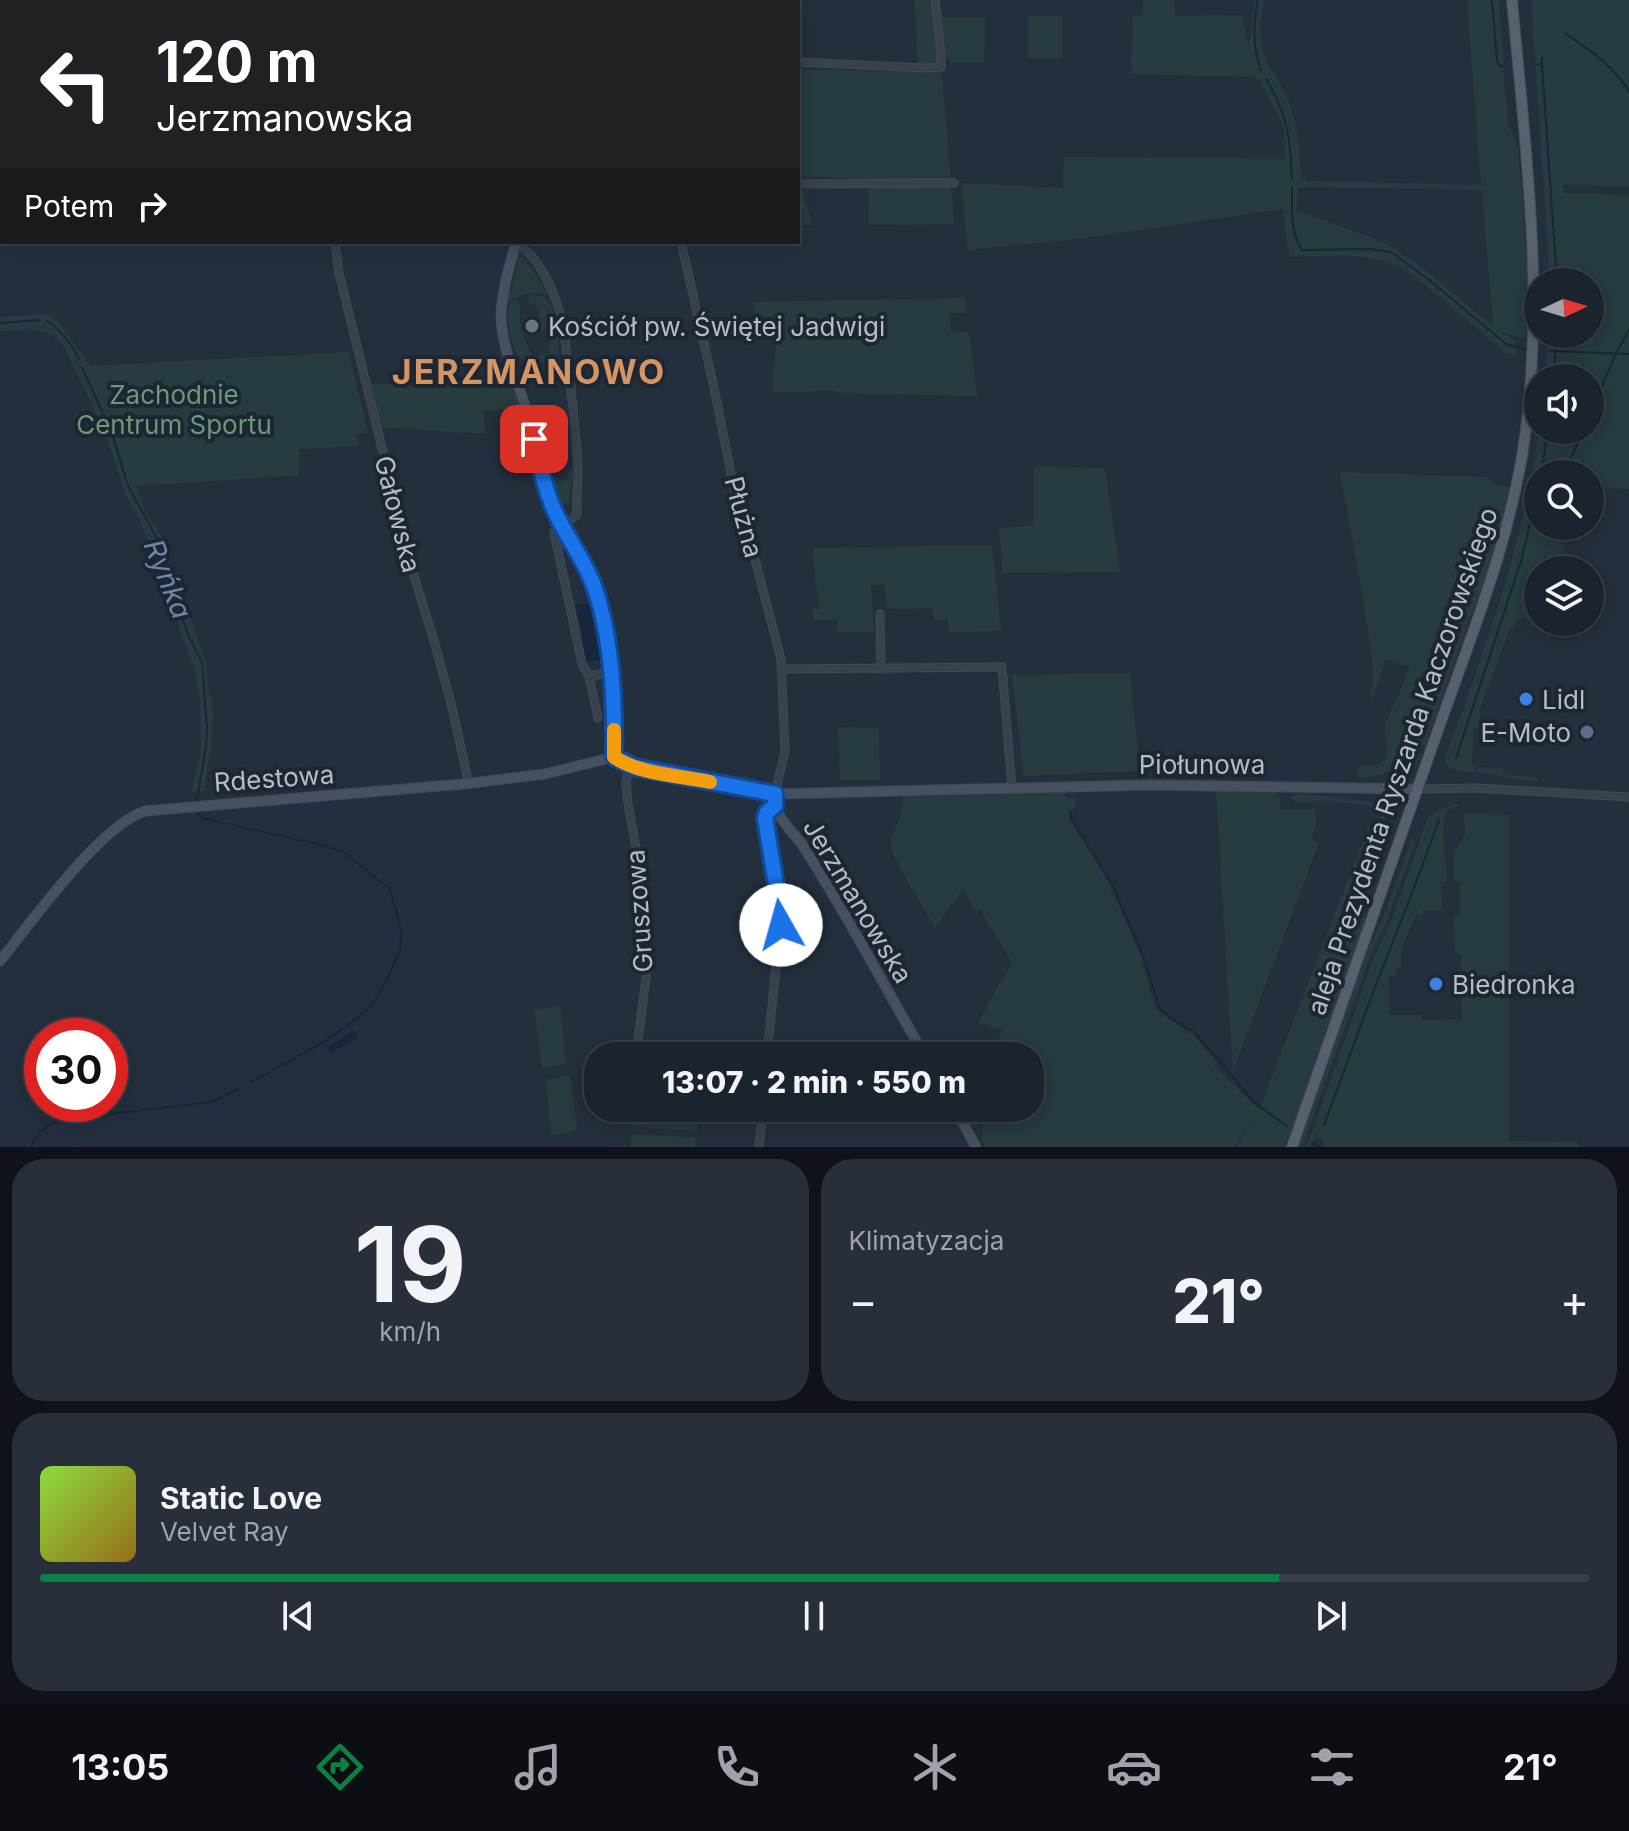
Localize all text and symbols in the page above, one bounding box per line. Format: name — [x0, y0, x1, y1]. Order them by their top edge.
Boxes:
text: 120 m — [156, 28, 318, 96]
icon: left — [24, 32, 128, 136]
text: Jerzmanowska — [156, 96, 413, 140]
icon: right — [130, 184, 174, 228]
text: Potem — [24, 188, 114, 224]
north arrow — [1524, 268, 1604, 348]
map controls — [1524, 268, 1604, 636]
place label: Kościół pw. Świętej Jadwigi — [548, 311, 885, 342]
marker: Kościół pw. Świętej Jadwigi — [523, 317, 541, 335]
district label: JERZMANOWO — [392, 351, 666, 392]
button: sound — [1524, 364, 1604, 444]
park label: Zachodnie Centrum Sportu — [76, 379, 272, 440]
pin — [500, 405, 568, 473]
icon: arrive — [512, 417, 556, 461]
street label: Gałowska — [369, 452, 427, 576]
button: search — [1524, 460, 1604, 540]
street label: Płużna — [718, 473, 770, 561]
street label: aleja Prezydenta Ryszarda Kaczorowskiego — [1300, 503, 1504, 1019]
water label: Ryńka — [137, 535, 199, 623]
button: layers — [1524, 556, 1604, 636]
place label: Lidl — [1542, 684, 1585, 715]
marker: Lidl — [1517, 690, 1535, 708]
place label: E-Moto — [1480, 717, 1571, 748]
marker: E-Moto — [1578, 723, 1596, 741]
street label: Piołunowa — [1139, 749, 1265, 780]
street label: Rdestowa — [213, 758, 335, 798]
street label: Jerzmanowska — [797, 813, 919, 989]
street label: Gruszowa — [619, 848, 659, 974]
position arrow — [739, 883, 823, 967]
place label: Biedronka — [1452, 969, 1576, 1000]
marker: Biedronka — [1427, 975, 1445, 993]
speed limit sign: 30 — [24, 1018, 128, 1122]
text: 13:07 · 2 min · 550 m — [662, 1064, 966, 1100]
text: 19 — [354, 1201, 466, 1327]
text: Klimatyzacja — [849, 1225, 1004, 1256]
text: 21° — [1173, 1265, 1265, 1337]
text: − — [849, 1274, 878, 1328]
text: + — [1560, 1274, 1589, 1328]
text: km/h — [379, 1316, 441, 1347]
text: Static Love — [160, 1480, 322, 1516]
text: Velvet Ray — [160, 1516, 289, 1547]
icon: previous — [276, 1594, 320, 1638]
icon: pause — [792, 1594, 836, 1638]
icon: next — [1309, 1594, 1353, 1638]
icon: directions — [312, 1739, 368, 1795]
icon: music — [510, 1739, 566, 1795]
icon: phone — [709, 1739, 765, 1795]
icon: climate — [907, 1739, 963, 1795]
icon: car — [1106, 1739, 1162, 1795]
icon: filters — [1304, 1739, 1360, 1795]
text: 13:05 — [71, 1745, 169, 1789]
text: 21° — [1503, 1745, 1558, 1789]

